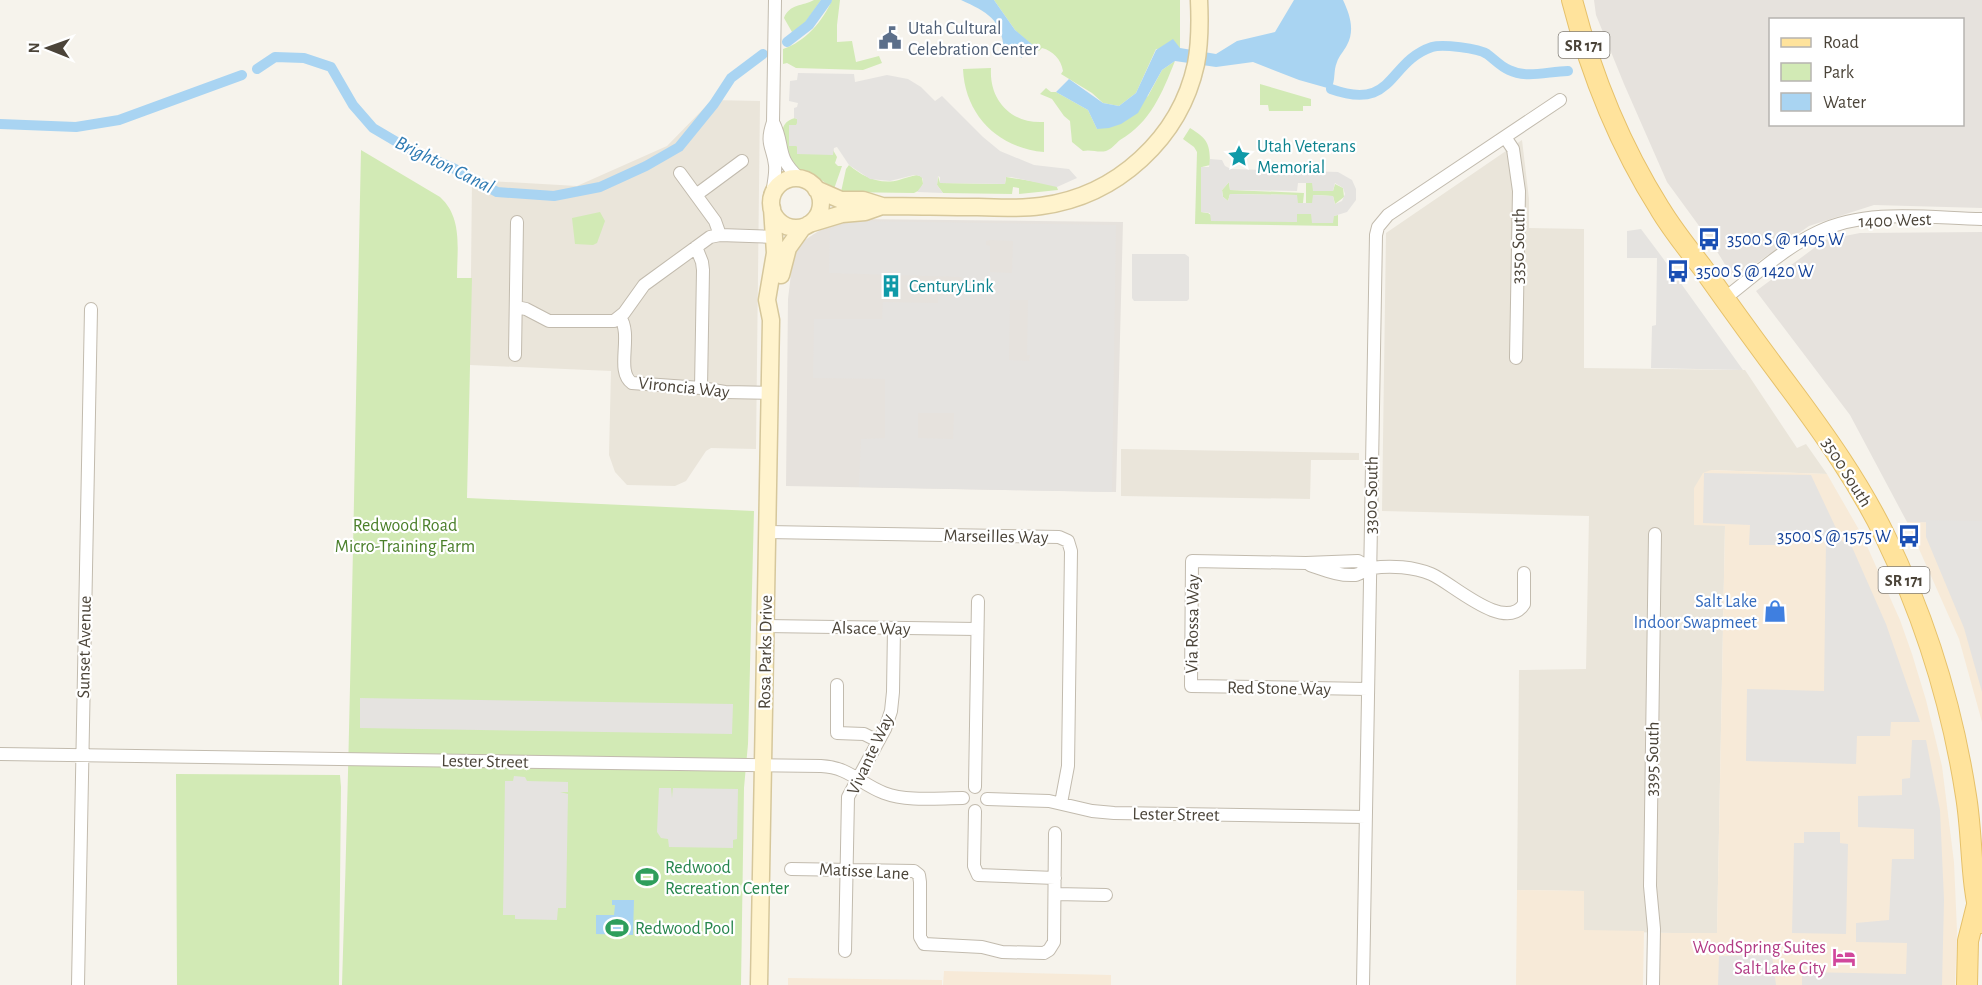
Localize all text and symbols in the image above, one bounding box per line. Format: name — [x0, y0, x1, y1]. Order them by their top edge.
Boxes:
north arrow — [18, 18, 78, 78]
legend — [1769, 18, 1964, 126]
place label: Utah Cultural Celebration Center — [908, 20, 1038, 59]
public building icon: Utah Cultural Celebration Center — [877, 25, 903, 51]
road number: SR 171 — [1558, 32, 1610, 58]
text: Road — [1823, 34, 1859, 52]
text: N — [26, 42, 42, 53]
text: Park — [1823, 64, 1855, 82]
text: Water — [1823, 94, 1866, 112]
water label: Brighton Canal — [392, 132, 497, 197]
place label: Utah Veterans Memorial — [1257, 138, 1356, 177]
place icon: Utah Veterans Memorial — [1226, 143, 1252, 169]
street label: 3350 South — [1509, 208, 1529, 284]
street label: 1400 West — [1858, 211, 1932, 231]
bus stop icon: 3500 S @ 1405 W — [1696, 226, 1722, 252]
place label: 3500 S @ 1405 W — [1727, 231, 1844, 249]
bus stop icon: 3500 S @ 1420 W — [1665, 258, 1691, 284]
place label: 3500 S @ 1420 W — [1696, 263, 1814, 281]
building icon: CenturyLink — [878, 273, 904, 299]
place label: CenturyLink — [909, 278, 994, 296]
street label: Vironcia Way — [637, 374, 731, 402]
street label: 3500 South — [1818, 435, 1875, 510]
street label: 3300 South — [1362, 456, 1382, 534]
park label: Redwood Road Micro-Training Farm — [335, 517, 475, 556]
bus stop icon: 3500 S @ 1575 W — [1896, 523, 1922, 549]
street label: Marseilles Way — [943, 527, 1049, 547]
place label: 3500 S @ 1575 W — [1777, 528, 1891, 546]
road number: SR 171 — [1878, 567, 1930, 593]
street label: Via Rossa Way — [1183, 574, 1203, 674]
place label: Salt Lake Indoor Swapmeet — [1633, 593, 1757, 632]
street label: Sunset Avenue — [75, 595, 95, 699]
street label: Rosa Parks Drive — [756, 595, 776, 709]
shop icon: Salt Lake Indoor Swapmeet — [1762, 598, 1788, 624]
street label: Alsace Way — [831, 619, 911, 639]
street label: Red Stone Way — [1227, 679, 1331, 699]
street label: Vivante Way — [844, 711, 898, 798]
street label: 3395 South — [1643, 721, 1663, 797]
street label: Lester Street — [441, 752, 529, 772]
street label: Lester Street — [1132, 805, 1220, 825]
place label: Redwood Recreation Center — [665, 859, 789, 898]
street label: Matisse Lane — [818, 861, 909, 883]
sports icon: Redwood Recreation Center — [634, 864, 660, 890]
sports icon: Redwood Pool — [604, 915, 630, 941]
place label: Redwood Pool — [635, 920, 735, 938]
place label: WoodSpring Suites Salt Lake City — [1693, 939, 1826, 978]
hotel icon: WoodSpring Suites Salt Lake City — [1831, 944, 1857, 970]

